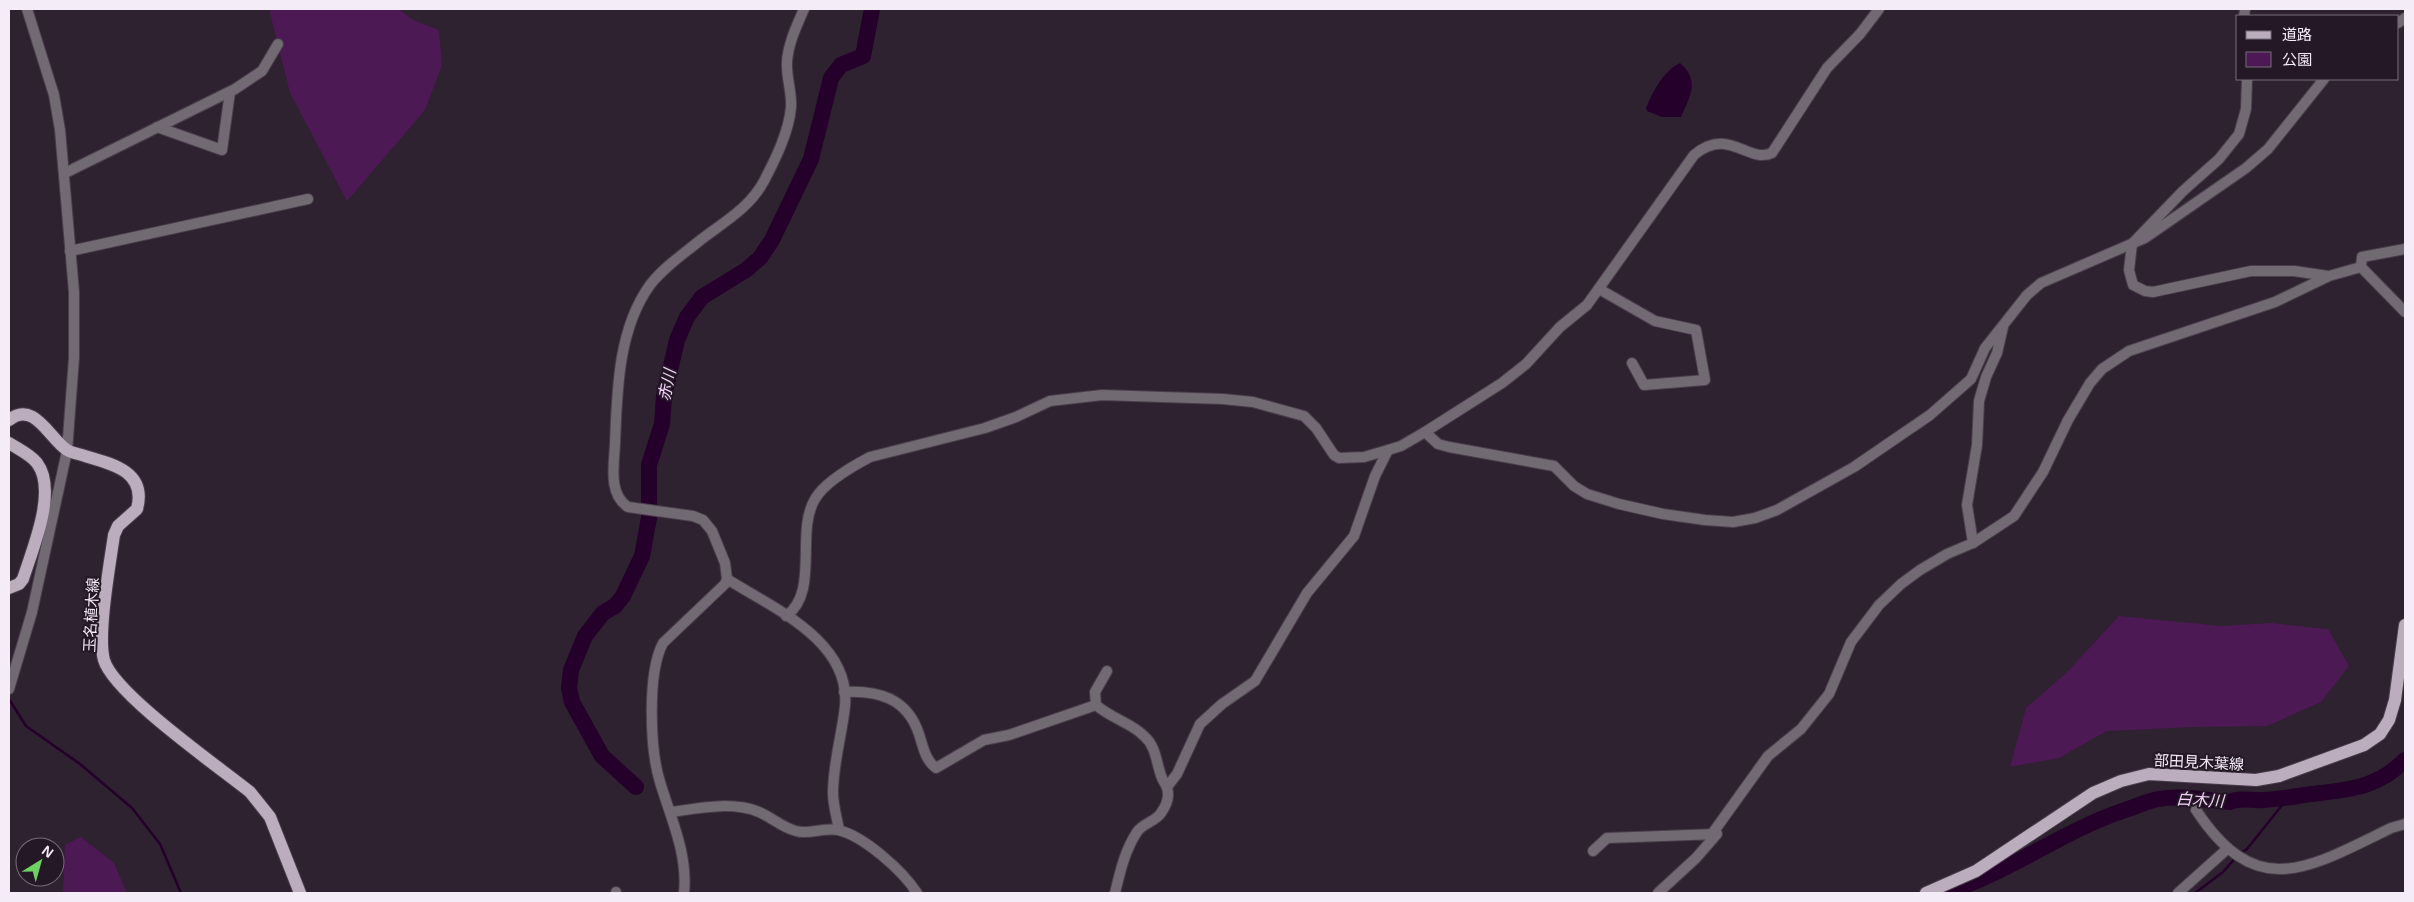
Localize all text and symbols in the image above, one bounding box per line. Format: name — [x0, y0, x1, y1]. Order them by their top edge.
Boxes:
legend — [2236, 15, 2399, 80]
text: 道路 — [2282, 26, 2312, 43]
text: 公園 — [2282, 51, 2312, 68]
water label: 赤川 — [656, 366, 679, 402]
street label: 玉名植木線 — [81, 577, 101, 653]
street label: 部田見木葉線 — [2154, 751, 2244, 773]
water label: 白木川 — [2176, 790, 2226, 810]
north arrow — [15, 837, 65, 887]
text: N — [39, 842, 57, 861]

